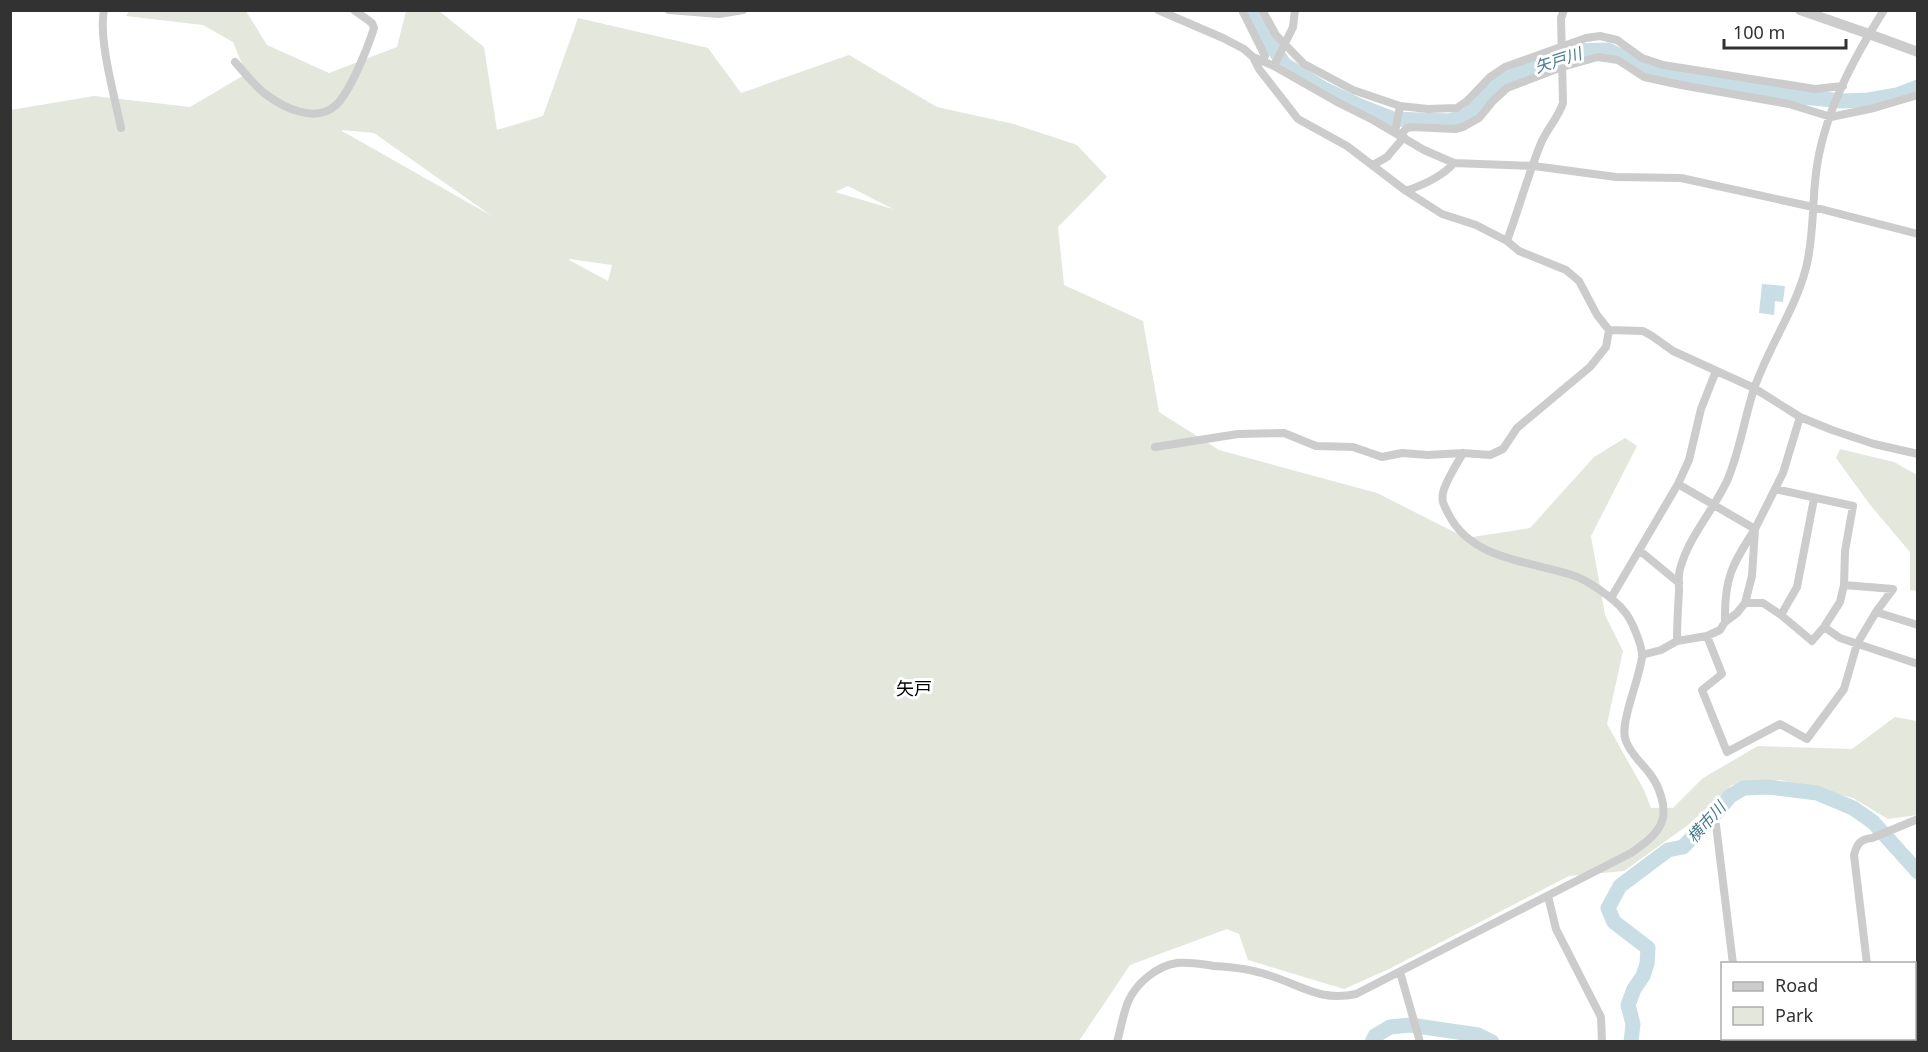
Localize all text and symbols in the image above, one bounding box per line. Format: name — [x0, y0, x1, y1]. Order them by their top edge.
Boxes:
scale bar — [1724, 12, 1846, 50]
text: 100 m — [1733, 20, 1785, 44]
water label: 矢戸川 — [1532, 42, 1586, 78]
district label: 矢戸 — [896, 676, 932, 700]
water label: 横市川 — [1682, 795, 1732, 847]
legend — [1721, 962, 1916, 1040]
text: Road — [1775, 973, 1818, 997]
text: Park — [1775, 1003, 1813, 1027]

